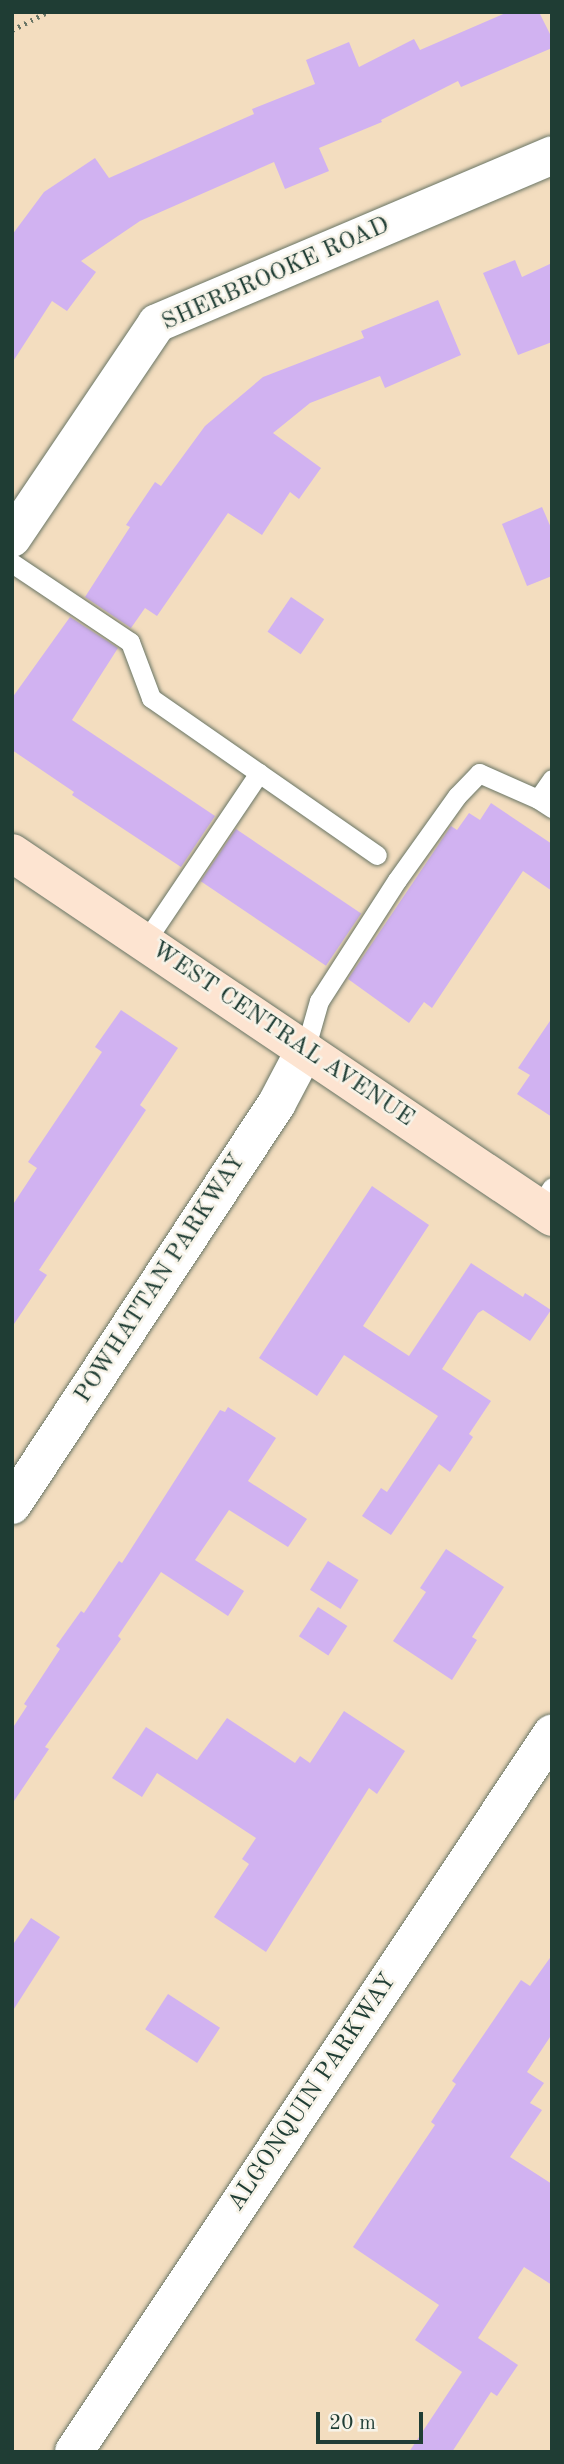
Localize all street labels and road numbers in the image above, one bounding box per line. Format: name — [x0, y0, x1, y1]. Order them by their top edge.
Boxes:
street label: SHERBROOKE ROAD — [158, 212, 394, 338]
street label: WEST CENTRAL AVENUE — [145, 936, 419, 1134]
street label: POWHATTAN PARKWAY — [70, 1149, 252, 1409]
street label: ALGONQUIN PARKWAY — [223, 1969, 403, 2217]

